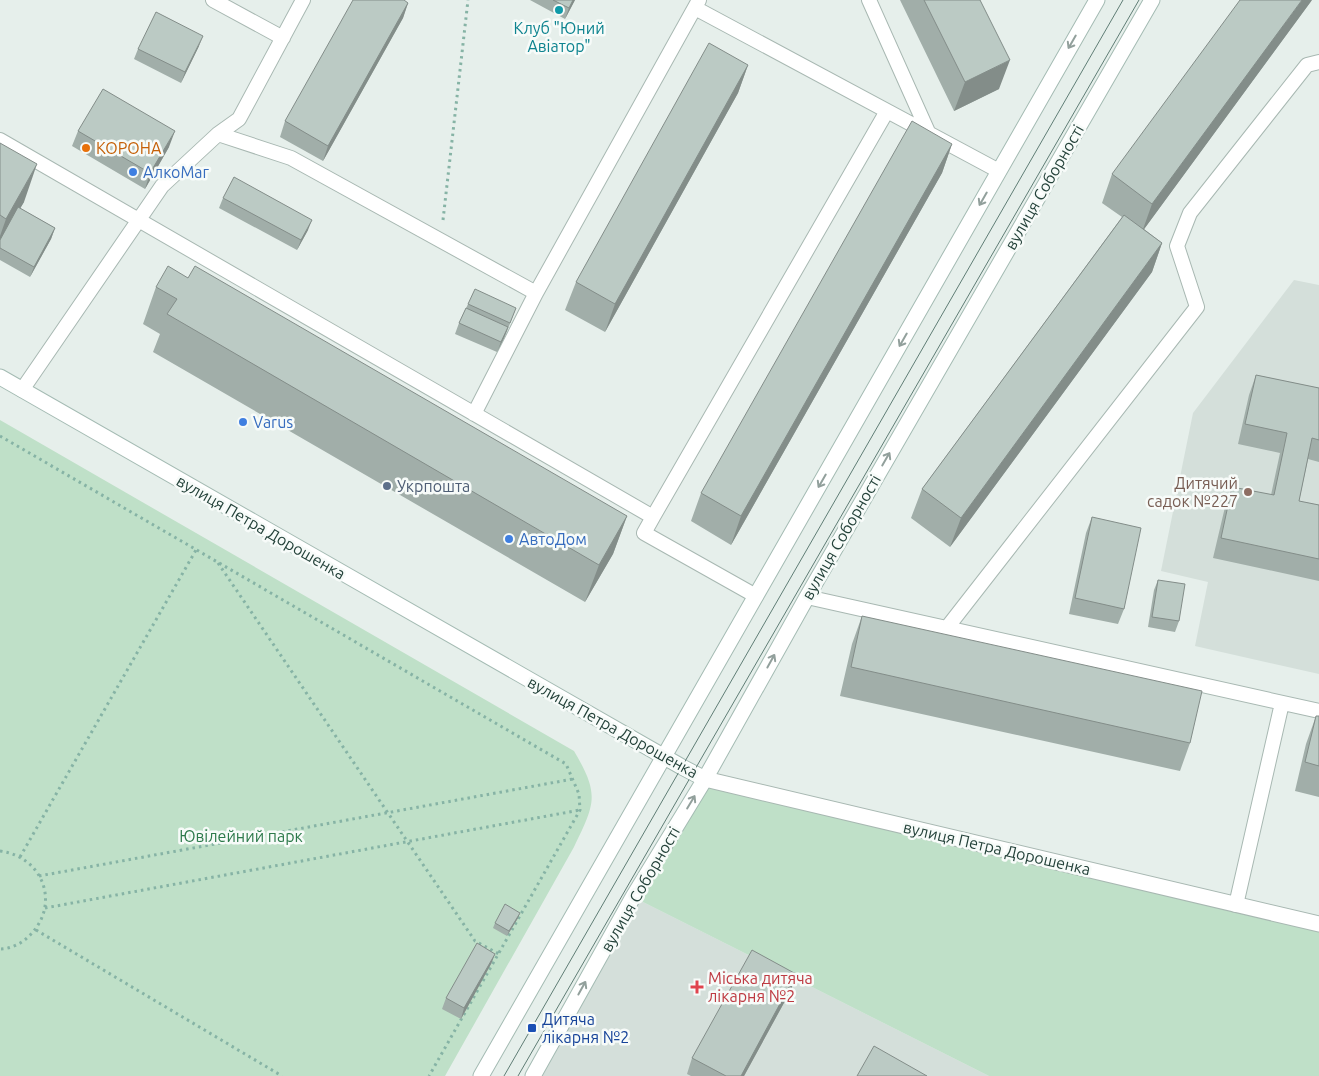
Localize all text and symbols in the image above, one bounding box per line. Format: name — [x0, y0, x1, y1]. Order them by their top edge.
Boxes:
marker: Клуб "Юний Авіатор" — [553, 4, 565, 16]
place label: Клуб "Юний Авіатор" — [513, 19, 605, 55]
one-way arrow — [1067, 35, 1077, 49]
street label: вулиця Соборності — [1001, 121, 1087, 253]
place label: КОРОНА — [96, 139, 162, 157]
marker: КОРОНА — [80, 142, 92, 154]
place label: АлкоМаг — [143, 163, 210, 181]
marker: АлкоМаг — [127, 166, 139, 178]
one-way arrow — [978, 191, 988, 205]
one-way arrow — [897, 332, 907, 346]
place label: Varus — [253, 413, 293, 431]
marker: Varus — [237, 416, 249, 428]
one-way arrow — [882, 452, 892, 467]
street label: вулиця Петра Дорошенка — [173, 471, 349, 583]
street label: вулиця Соборності — [798, 471, 884, 603]
one-way arrow — [817, 473, 827, 488]
place label: Дитячий садок №227 — [1147, 474, 1238, 510]
place label: Укрпошта — [397, 477, 470, 495]
marker: Укрпошта — [381, 480, 393, 492]
marker: Дитячий садок №227 — [1242, 486, 1254, 498]
place label: АвтоДом — [519, 530, 587, 548]
marker: АвтоДом — [503, 533, 515, 545]
one-way arrow — [766, 653, 776, 668]
street label: вулиця Петра Дорошенка — [525, 673, 701, 781]
one-way arrow — [686, 796, 696, 810]
street label: вулиця Петра Дорошенка — [902, 818, 1092, 878]
street label: вулиця Соборності — [597, 823, 683, 955]
park label: Ювілейний парк — [179, 827, 303, 845]
place label: Міська дитяча лікарня №2 — [708, 969, 813, 1005]
marker: Міська дитяча лікарня №2 — [690, 980, 704, 994]
one-way arrow — [578, 981, 588, 995]
place label: Дитяча лікарня №2 — [542, 1010, 629, 1046]
marker: Дитяча лікарня №2 — [526, 1022, 538, 1034]

